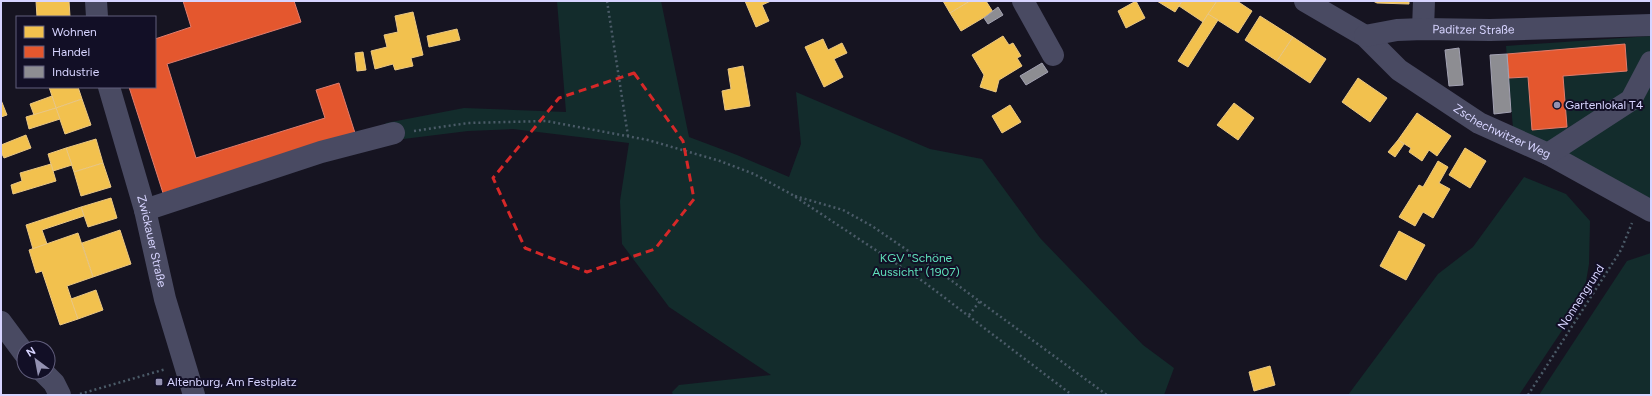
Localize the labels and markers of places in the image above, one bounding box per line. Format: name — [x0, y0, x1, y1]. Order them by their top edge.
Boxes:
place label: Gartenlokal T4 — [1565, 98, 1644, 112]
marker: Gartenlokal T4 — [1552, 100, 1562, 110]
place label: Altenburg, Am Festplatz — [167, 375, 297, 389]
marker: Altenburg, Am Festplatz — [154, 377, 164, 387]

